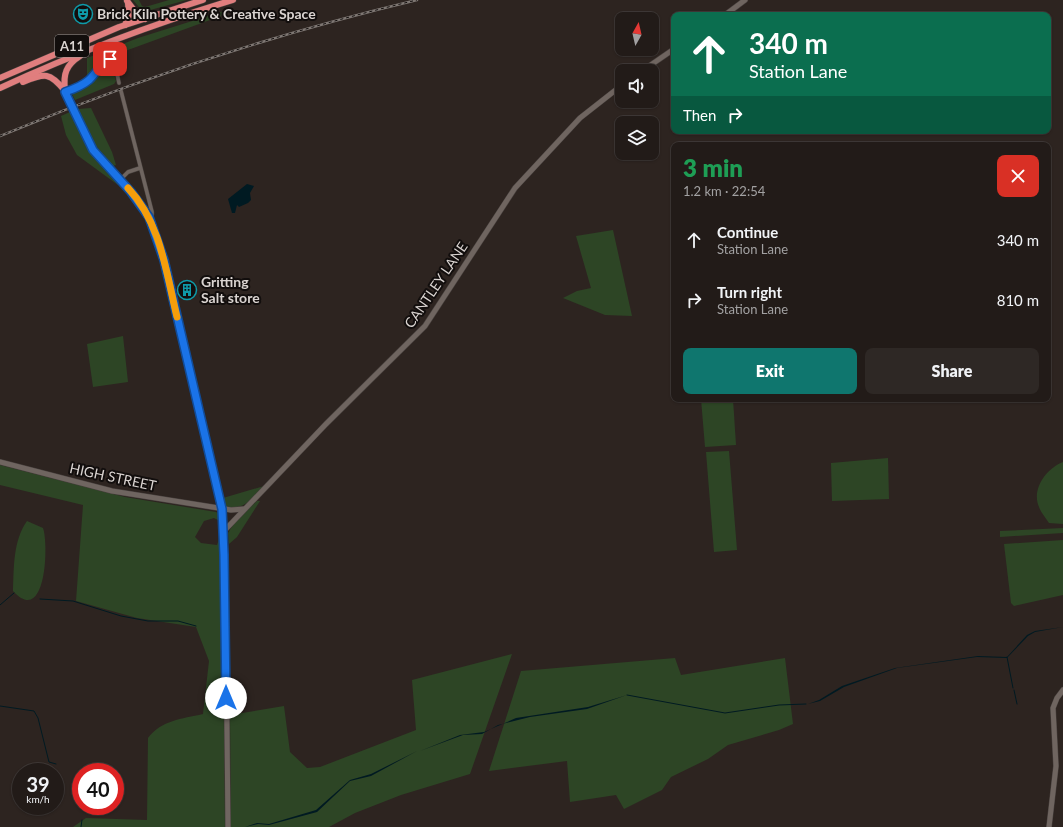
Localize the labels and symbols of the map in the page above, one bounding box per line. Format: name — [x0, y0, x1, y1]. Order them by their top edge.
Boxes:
theatre icon: Brick Kiln Pottery & Creative Space — [72, 3, 94, 25]
place label: Brick Kiln Pottery & Creative Space — [97, 5, 316, 22]
north arrow — [615, 12, 659, 56]
road number: A11 — [55, 35, 89, 57]
pin — [93, 42, 127, 76]
street label: CANTLEY LANE — [401, 238, 471, 331]
place label: Gritting Salt store — [201, 273, 260, 306]
building icon: Gritting Salt store — [176, 279, 198, 301]
street label: HIGH STREET — [68, 459, 159, 494]
position arrow — [205, 677, 247, 719]
speed limit sign: 40 — [72, 763, 124, 815]

